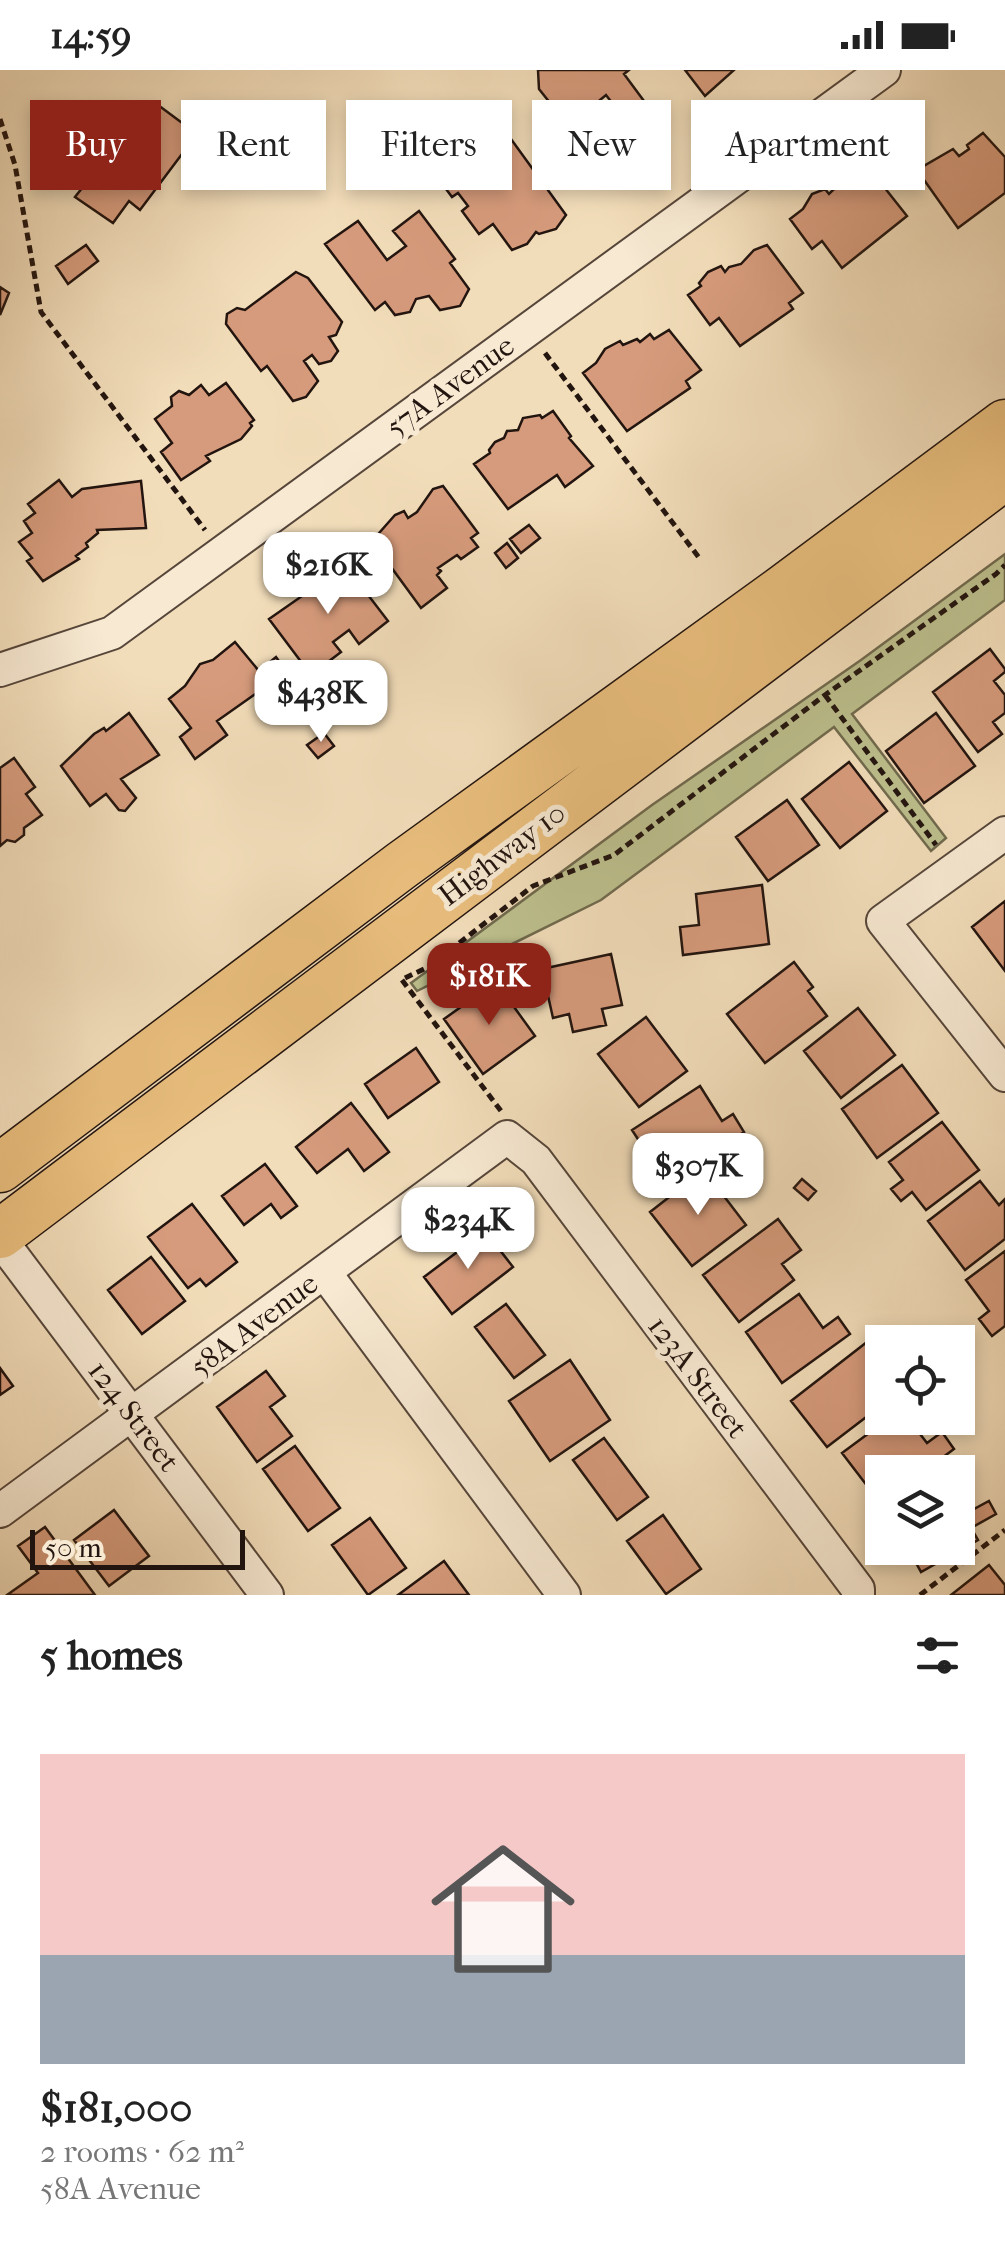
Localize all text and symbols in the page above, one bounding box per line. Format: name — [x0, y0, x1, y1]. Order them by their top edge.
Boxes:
text: 14:59 — [50, 13, 132, 58]
chip: Buy — [30, 100, 161, 190]
chip: Rent — [181, 100, 326, 190]
chip: Filters — [346, 100, 512, 190]
chip: New — [532, 100, 671, 190]
chip: Apartment — [691, 100, 925, 190]
street label: 57A Avenue — [379, 328, 521, 445]
pin: $216K — [258, 532, 398, 617]
text: $216K — [285, 546, 371, 583]
pin: $438K — [251, 660, 391, 745]
text: $438K — [277, 674, 365, 711]
street label: Highway 10 — [432, 795, 573, 913]
pin: $181K — [419, 943, 559, 1028]
text: $181K — [449, 957, 529, 994]
pin: $307K — [628, 1133, 768, 1218]
text: $307K — [654, 1147, 742, 1184]
pin: $234K — [398, 1187, 538, 1272]
text: $234K — [423, 1201, 513, 1238]
street label: 58A Avenue — [184, 1266, 325, 1385]
street label: 123A Street — [640, 1309, 755, 1445]
map controls — [865, 1325, 975, 1565]
button: locate — [865, 1325, 975, 1435]
street label: 124 Street — [81, 1354, 187, 1479]
button: layers — [865, 1455, 975, 1565]
scale bar — [30, 1525, 245, 1570]
text: 50 m — [45, 1531, 102, 1564]
icon: filters — [910, 1628, 965, 1683]
text: 5 homes — [40, 1631, 183, 1680]
icon: home — [413, 1819, 593, 1999]
text: $181,000 — [40, 2084, 192, 2133]
text: 2 rooms · 62 m² — [40, 2133, 244, 2170]
text: 58A Avenue — [40, 2170, 201, 2207]

